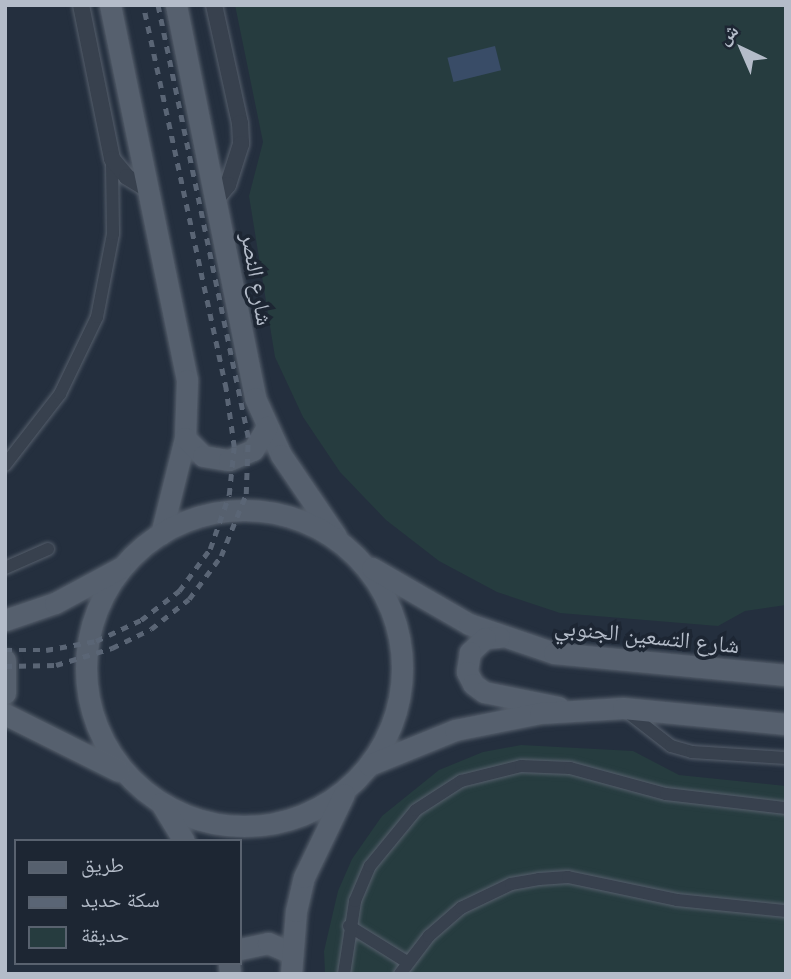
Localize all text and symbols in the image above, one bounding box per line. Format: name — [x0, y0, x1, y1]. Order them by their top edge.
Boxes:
north arrow — [707, 14, 777, 84]
text: ش — [712, 18, 742, 49]
street label: شارع النصر — [236, 230, 280, 328]
street label: شارع التسعين الجنوبي — [553, 612, 741, 658]
legend — [14, 839, 242, 965]
text: طريق — [81, 851, 124, 876]
text: سكة حديد — [81, 886, 160, 911]
text: حديقة — [81, 921, 129, 946]

